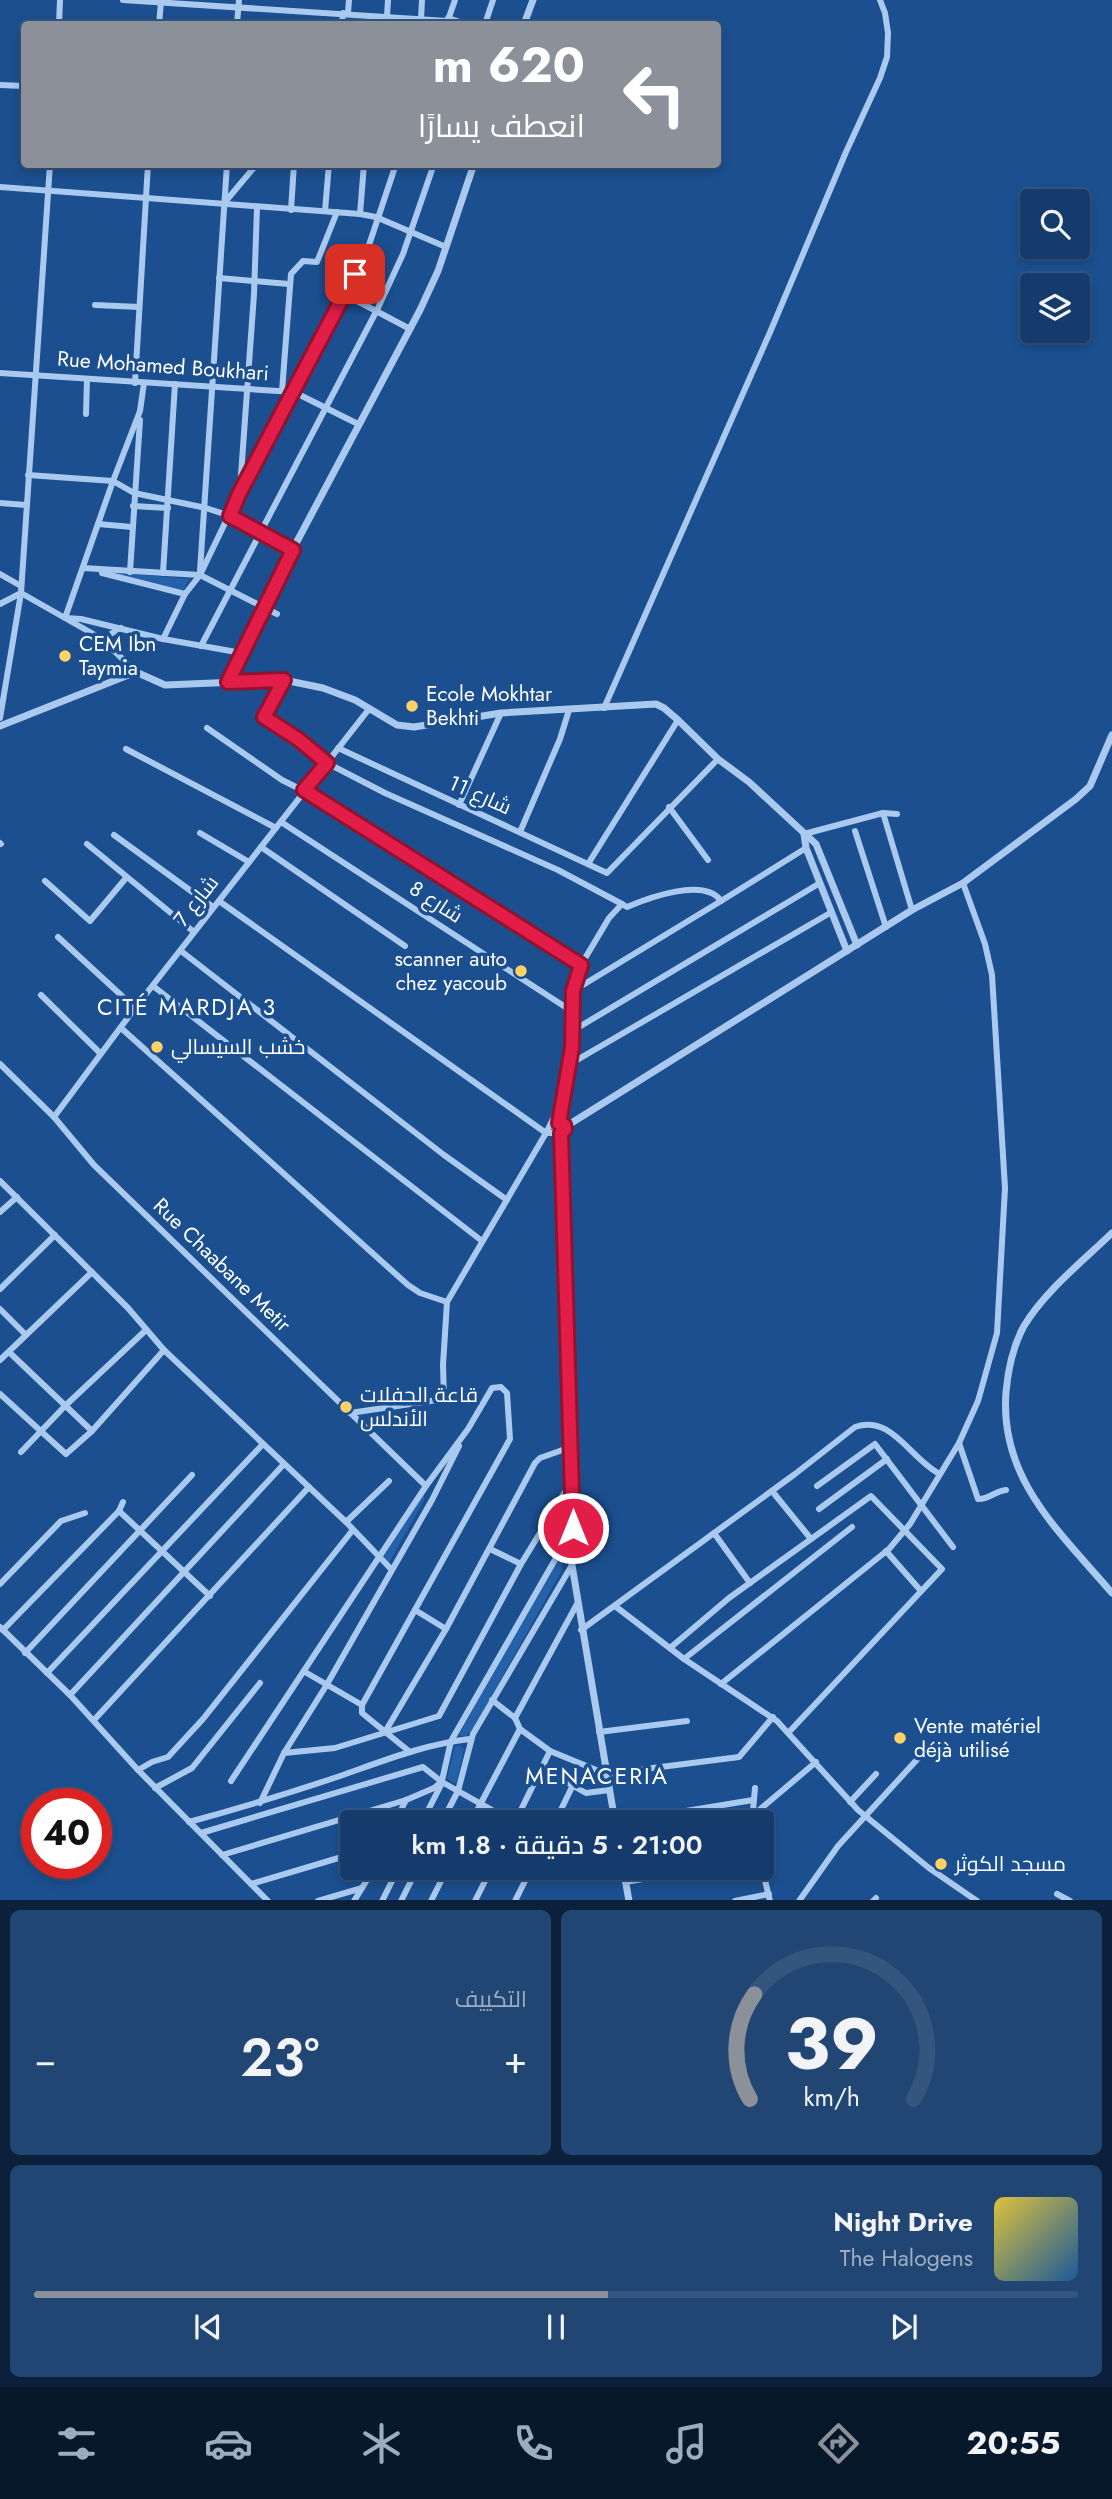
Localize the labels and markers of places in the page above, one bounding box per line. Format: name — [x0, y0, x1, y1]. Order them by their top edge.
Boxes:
pin — [325, 244, 385, 304]
place label: CEM Ibn Taymia — [79, 629, 156, 683]
marker: CEM Ibn Taymia — [57, 648, 73, 664]
place label: Ecole Mokhtar Bekhti — [426, 679, 553, 733]
marker: Ecole Mokhtar Bekhti — [404, 698, 420, 714]
place label: scanner auto chez yacoub — [394, 944, 507, 998]
marker: scanner auto chez yacoub — [513, 963, 529, 979]
place label: خشب السيسالي — [171, 1032, 306, 1063]
marker: خشب السيسالي — [149, 1039, 165, 1055]
place label: قاعة الحفلات الأندلس — [360, 1380, 478, 1434]
marker: قاعة الحفلات الأندلس — [338, 1399, 354, 1415]
place label: Vente matériel déjà utilisé — [914, 1711, 1041, 1765]
marker: Vente matériel déjà utilisé — [892, 1730, 908, 1746]
place label: مسجد الكوثر — [954, 1849, 1066, 1879]
marker: مسجد الكوثر — [933, 1856, 949, 1872]

